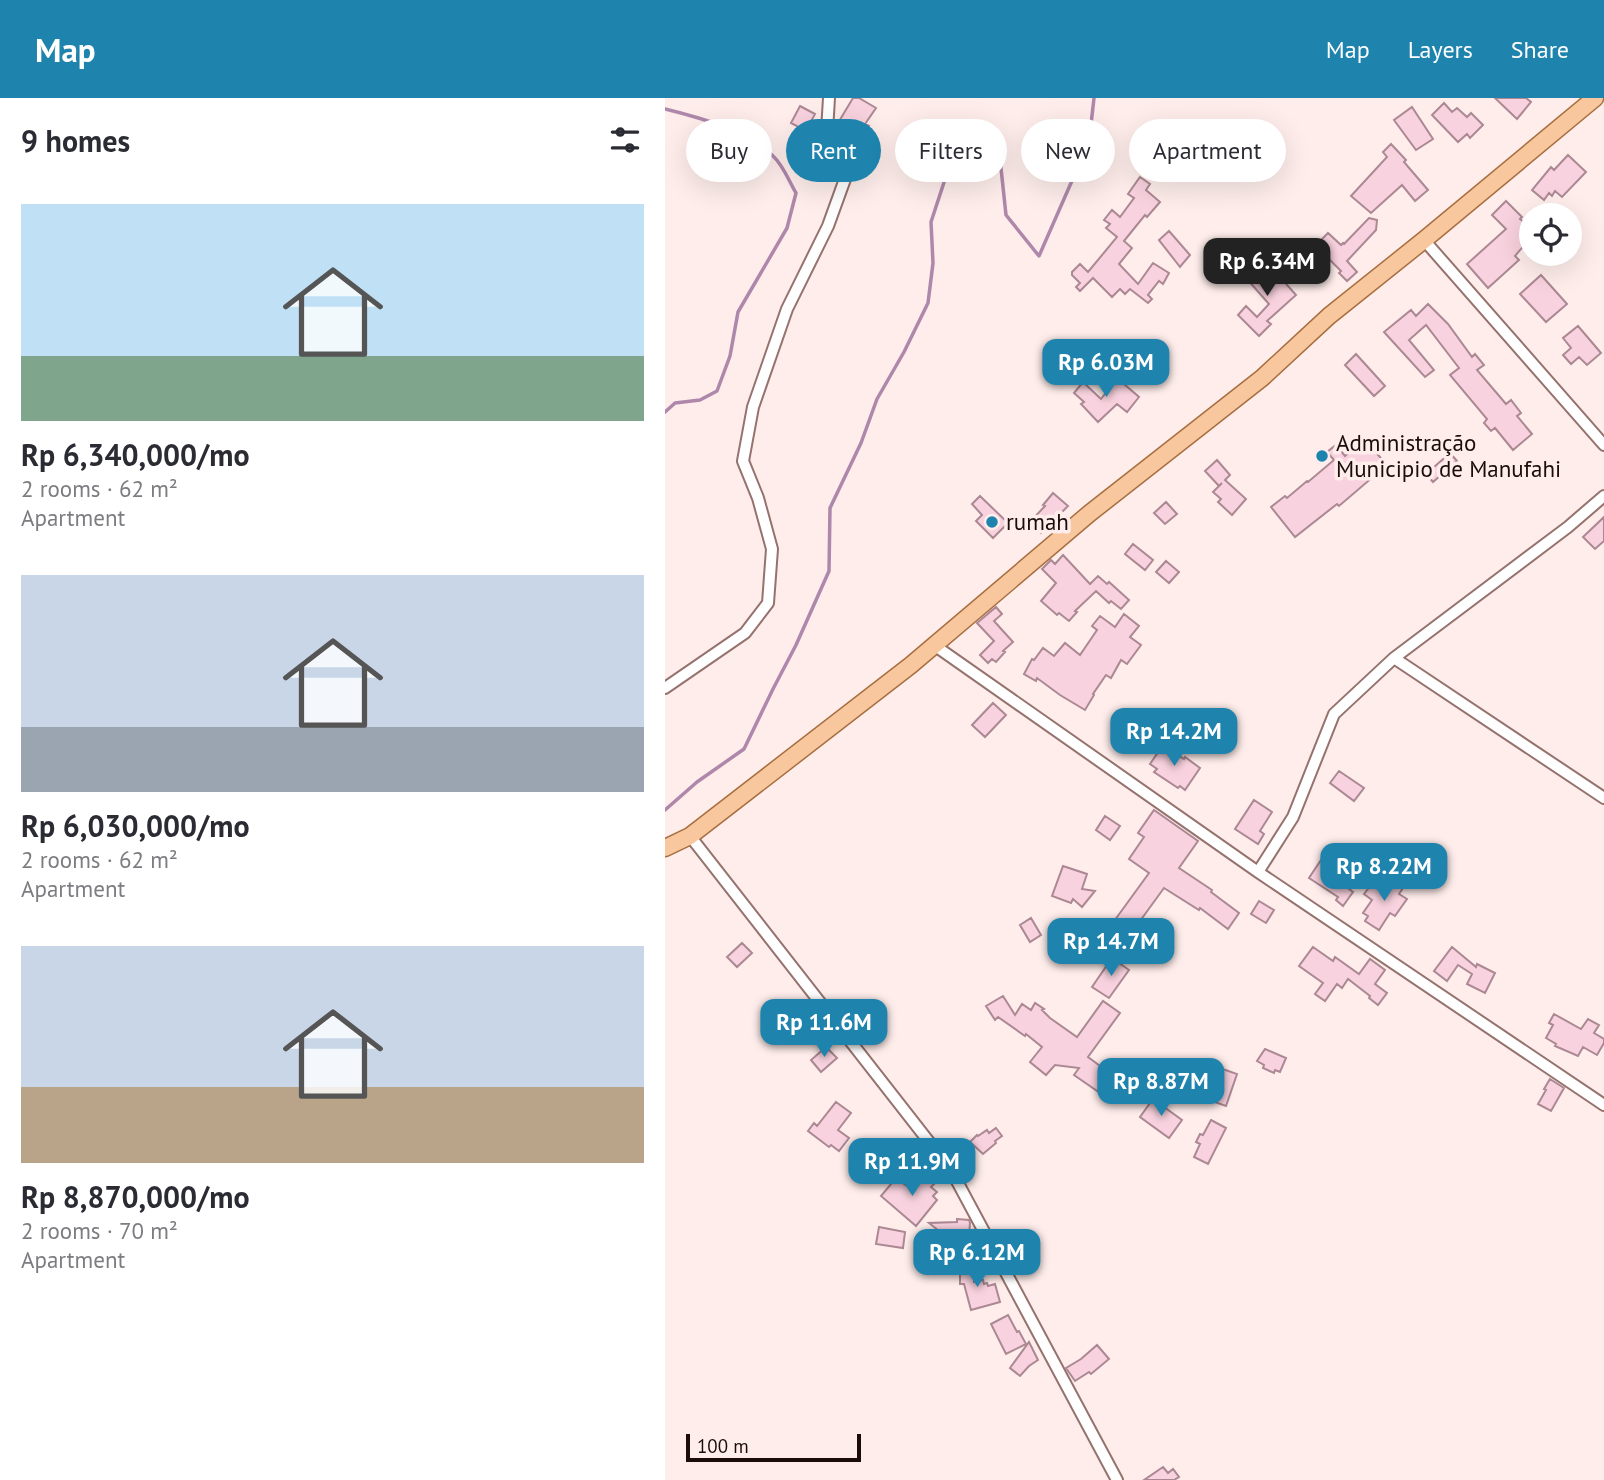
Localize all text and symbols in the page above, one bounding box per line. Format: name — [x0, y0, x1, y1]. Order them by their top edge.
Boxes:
text: Map — [35, 28, 96, 71]
text: Map — [1326, 34, 1370, 65]
text: Layers — [1408, 34, 1473, 65]
text: Share — [1511, 34, 1569, 65]
chip: Buy — [686, 119, 772, 182]
chip: Rent — [786, 119, 881, 182]
chip: Filters — [895, 119, 1007, 182]
chip: New — [1021, 119, 1115, 182]
chip: Apartment — [1129, 119, 1286, 182]
text: 9 homes — [21, 121, 130, 160]
icon: filters — [606, 121, 644, 159]
map controls — [1519, 203, 1582, 266]
button: locate — [1519, 203, 1582, 266]
pin: Rp 6.34M — [1195, 238, 1339, 298]
text: Rp 6.34M — [1219, 246, 1315, 275]
icon: home — [270, 249, 396, 375]
pin: Rp 6.03M — [1034, 340, 1178, 399]
text: Rp 6.03M — [1058, 347, 1154, 376]
place label: Administração Municipio de Manufahi — [1336, 428, 1561, 483]
text: Rp 6,340,000/mo — [21, 435, 250, 474]
marker: Administração Municipio de Manufahi — [1314, 448, 1330, 464]
text: 2 rooms · 62 m² — [21, 474, 178, 503]
text: Apartment — [21, 503, 125, 532]
place label: rumah — [1006, 507, 1069, 536]
marker: rumah — [984, 514, 1000, 530]
icon: home — [270, 620, 396, 746]
pin: Rp 14.2M — [1102, 708, 1246, 768]
text: Rp 14.2M — [1126, 716, 1222, 745]
text: Rp 6,030,000/mo — [21, 806, 250, 845]
pin: Rp 8.22M — [1312, 844, 1456, 903]
text: 2 rooms · 62 m² — [21, 845, 178, 874]
text: Rp 8.22M — [1336, 851, 1432, 880]
text: Apartment — [21, 874, 125, 903]
pin: Rp 14.7M — [1039, 918, 1183, 978]
text: Rp 14.7M — [1063, 926, 1159, 955]
icon: home — [270, 991, 396, 1117]
pin: Rp 11.6M — [752, 1000, 896, 1059]
text: Rp 11.6M — [776, 1007, 872, 1036]
pin: Rp 8.87M — [1089, 1058, 1233, 1118]
text: Rp 8.87M — [1113, 1066, 1209, 1095]
pin: Rp 11.9M — [840, 1138, 984, 1198]
text: Rp 11.9M — [864, 1146, 960, 1175]
text: Rp 8,870,000/mo — [21, 1177, 250, 1216]
text: 2 rooms · 70 m² — [21, 1216, 178, 1245]
pin: Rp 6.12M — [905, 1230, 1049, 1289]
text: Rp 6.12M — [929, 1237, 1025, 1266]
text: Apartment — [21, 1245, 125, 1274]
scale bar — [686, 1431, 861, 1463]
text: 100 m — [697, 1434, 749, 1458]

